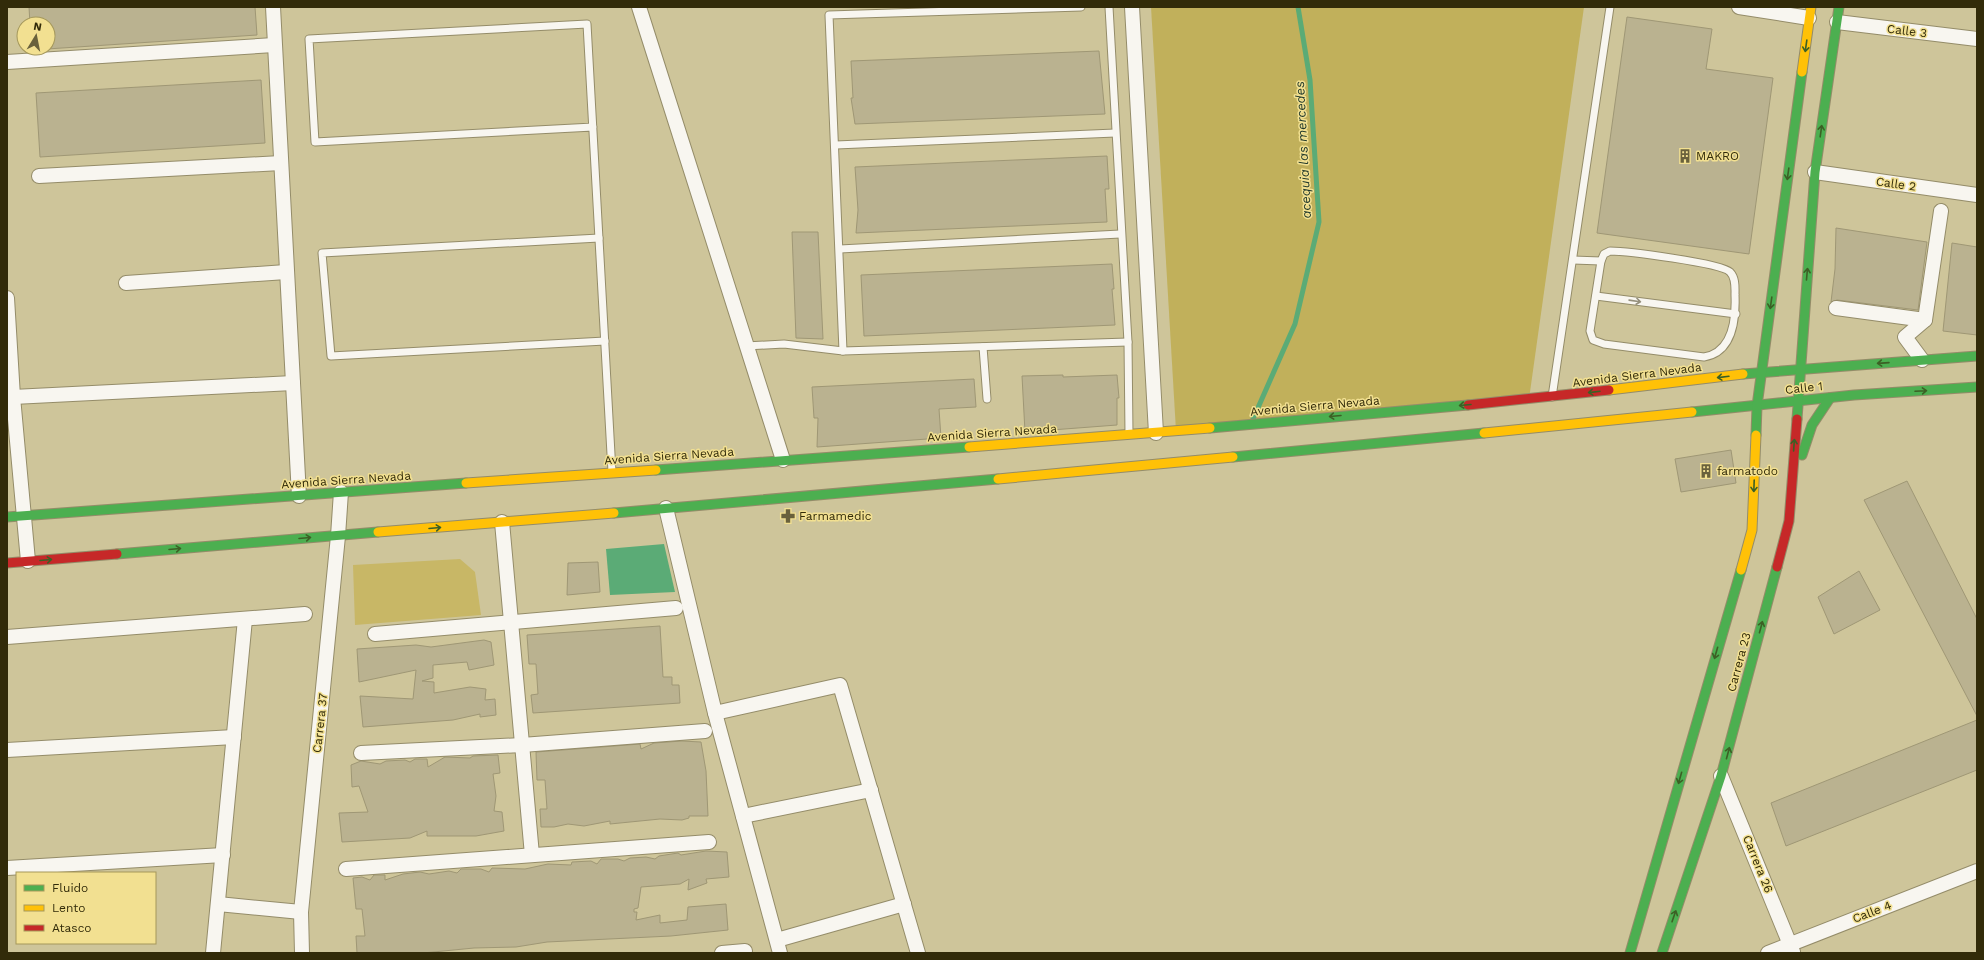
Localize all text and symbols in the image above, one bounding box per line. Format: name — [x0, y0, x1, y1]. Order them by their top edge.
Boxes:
north arrow — [16, 16, 56, 56]
text: N — [33, 20, 43, 34]
street label: Calle 3 — [1886, 22, 1928, 40]
one-way arrow — [1802, 39, 1809, 52]
water label: acequia las mercedes — [1292, 81, 1314, 219]
one-way arrow — [1817, 125, 1825, 138]
building icon: MAKRO — [1677, 148, 1693, 164]
place label: MAKRO — [1696, 149, 1739, 163]
one-way arrow — [1784, 168, 1792, 181]
street label: Calle 2 — [1875, 174, 1917, 194]
one-way arrow — [1803, 268, 1810, 281]
one-way arrow — [1767, 296, 1775, 309]
one-way arrow — [1628, 297, 1641, 305]
street label: Avenida Sierra Nevada — [1572, 360, 1703, 390]
one-way arrow — [1877, 360, 1890, 367]
one-way arrow — [1717, 373, 1730, 381]
street label: Calle 1 — [1784, 379, 1824, 397]
one-way arrow — [1914, 387, 1927, 394]
one-way arrow — [1588, 388, 1601, 396]
street label: Avenida Sierra Nevada — [1250, 393, 1381, 419]
one-way arrow — [1459, 401, 1472, 408]
one-way arrow — [1329, 413, 1342, 420]
street label: Avenida Sierra Nevada — [927, 421, 1058, 445]
one-way arrow — [1790, 439, 1798, 452]
street label: Avenida Sierra Nevada — [604, 444, 735, 468]
building icon: farmatodo — [1698, 463, 1714, 479]
place label: farmatodo — [1717, 464, 1778, 478]
street label: Avenida Sierra Nevada — [281, 468, 412, 492]
one-way arrow — [1750, 479, 1757, 492]
pharmacy icon: Farmamedic — [780, 508, 796, 524]
place label: Farmamedic — [799, 509, 872, 523]
one-way arrow — [428, 524, 441, 531]
one-way arrow — [298, 535, 311, 542]
one-way arrow — [168, 545, 181, 553]
one-way arrow — [39, 556, 52, 563]
one-way arrow — [1758, 621, 1765, 634]
street label: Carrera 23 — [1724, 631, 1754, 693]
one-way arrow — [1712, 647, 1719, 660]
street label: Carrera 37 — [310, 692, 330, 754]
one-way arrow — [1724, 746, 1732, 759]
one-way arrow — [1676, 772, 1683, 785]
street label: Carrera 26 — [1740, 833, 1776, 895]
legend — [16, 872, 156, 944]
text: Fluido — [52, 881, 88, 895]
street label: Calle 4 — [1850, 898, 1894, 926]
text: Lento — [52, 901, 86, 915]
one-way arrow — [1671, 910, 1679, 922]
text: Atasco — [52, 921, 92, 935]

